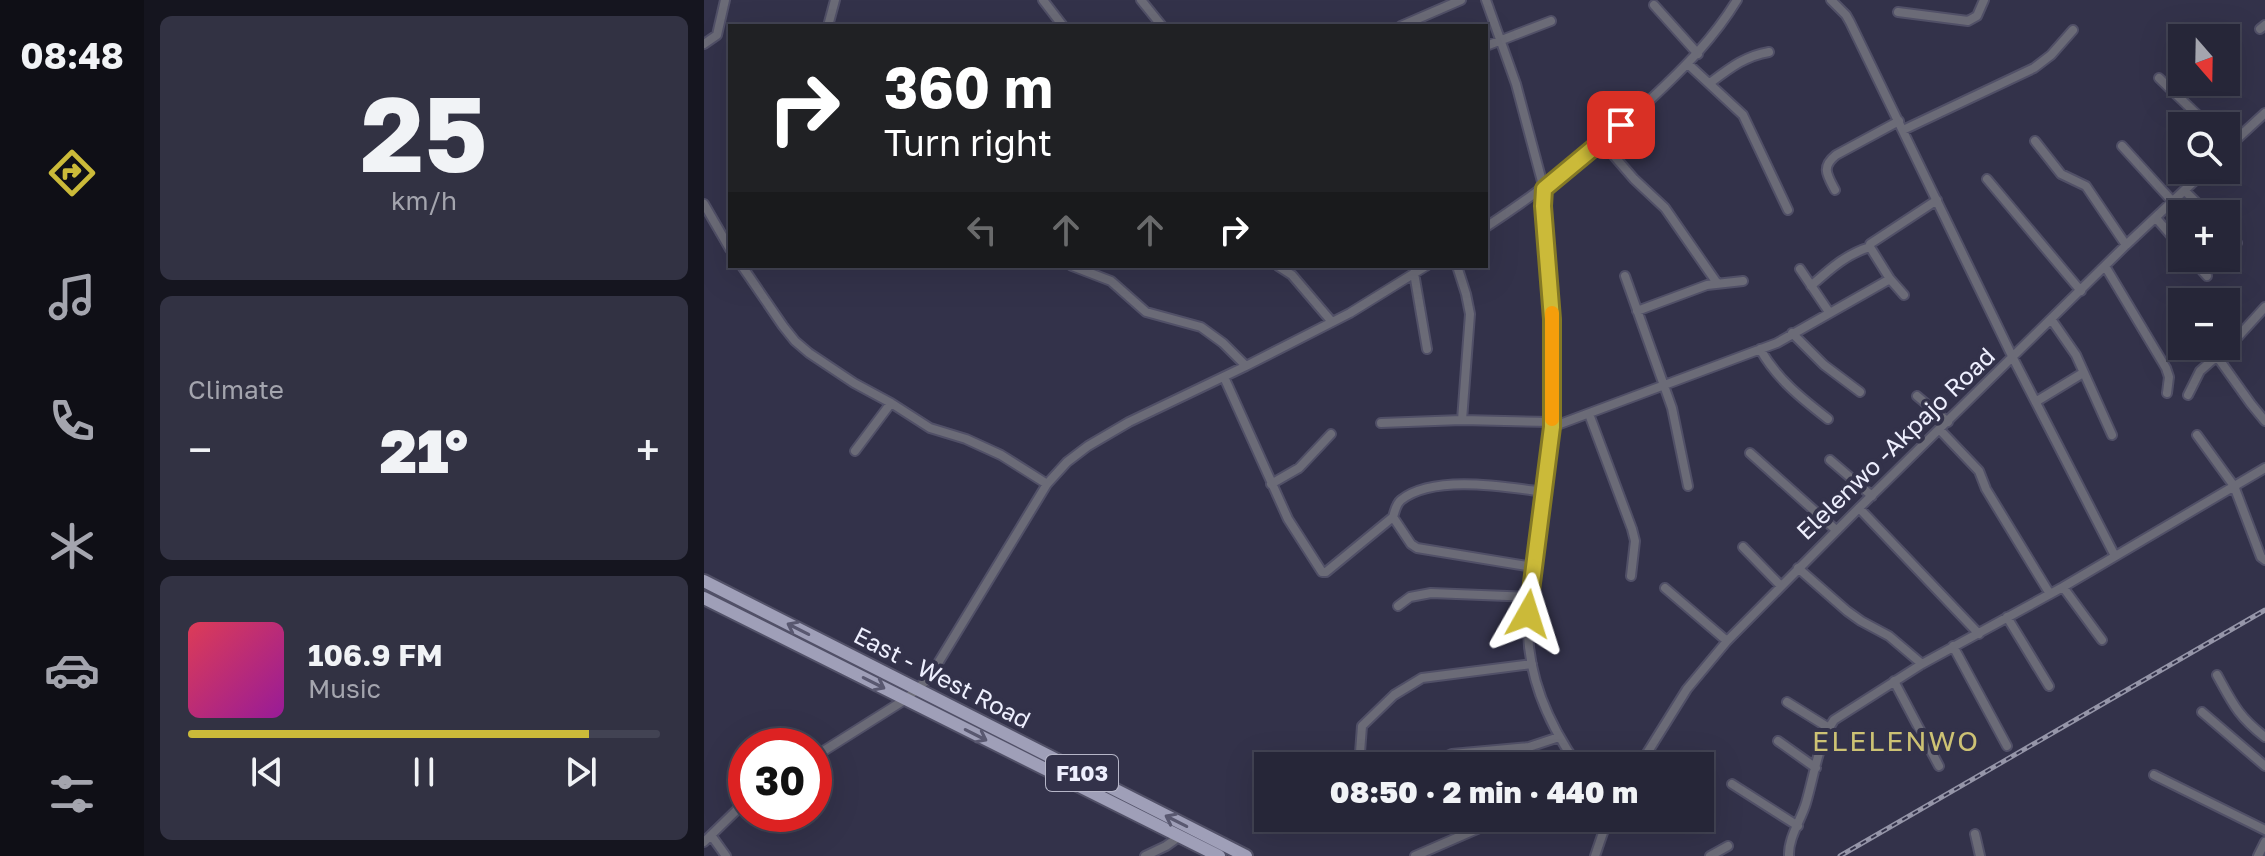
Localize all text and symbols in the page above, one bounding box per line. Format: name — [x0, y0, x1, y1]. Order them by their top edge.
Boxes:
north arrow — [2168, 24, 2240, 96]
map controls — [2168, 24, 2240, 360]
text: 08:48 — [20, 34, 124, 77]
text: 360 m — [884, 53, 1053, 120]
icon: right — [752, 56, 856, 160]
text: 25 — [361, 70, 487, 195]
pin — [1587, 91, 1655, 159]
icon: arrive — [1599, 103, 1643, 147]
button: search — [2168, 112, 2240, 184]
text: Turn right — [884, 121, 1052, 164]
icon: directions — [44, 145, 100, 201]
text: km/h — [391, 185, 457, 216]
button: + — [2168, 200, 2240, 272]
icon: left — [960, 208, 1004, 252]
icon: ahead — [1044, 208, 1088, 252]
icon: ahead — [1128, 208, 1172, 252]
icon: right — [1212, 208, 1256, 252]
icon: music — [44, 269, 100, 325]
button: − — [2168, 288, 2240, 360]
street label: Elelenwo -Akpajo Road — [1790, 341, 2000, 545]
text: Climate — [188, 374, 284, 405]
icon: phone — [44, 393, 100, 449]
text: 21° — [380, 414, 468, 486]
text: − — [188, 423, 212, 476]
text: + — [636, 423, 660, 476]
icon: climate — [44, 518, 100, 574]
position arrow — [1486, 572, 1570, 656]
street label: East - West Road — [849, 620, 1036, 734]
one-way arrow — [786, 621, 810, 636]
text: 106.9 FM — [308, 637, 443, 673]
icon: car — [44, 642, 100, 698]
text: Music — [308, 673, 381, 704]
one-way arrow — [862, 675, 885, 691]
district label: ELELENWO — [1812, 724, 1980, 757]
one-way arrow — [963, 727, 987, 743]
speed limit sign: 30 — [728, 728, 832, 832]
icon: previous — [245, 750, 289, 794]
icon: pause — [402, 750, 446, 794]
icon: next — [559, 750, 603, 794]
road number: F103 — [1046, 755, 1118, 791]
icon: filters — [44, 766, 100, 822]
text: 08:50 · 2 min · 440 m — [1330, 774, 1638, 810]
one-way arrow — [1165, 813, 1189, 828]

